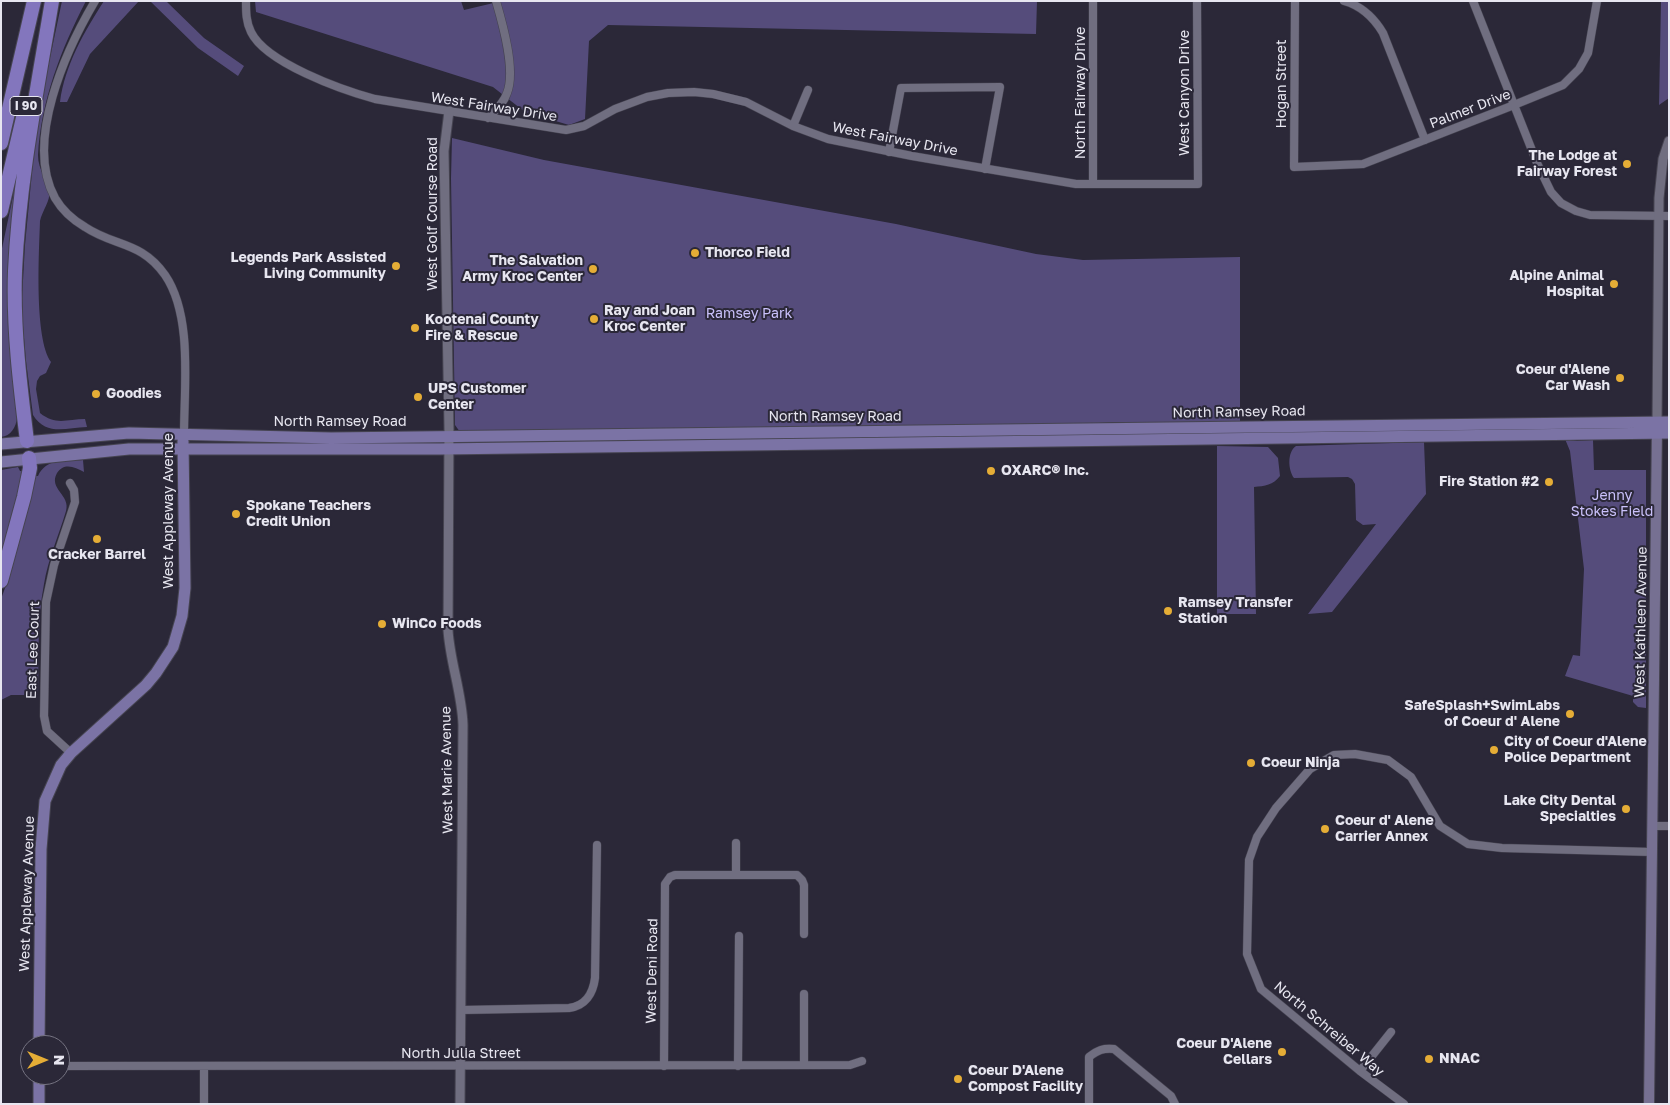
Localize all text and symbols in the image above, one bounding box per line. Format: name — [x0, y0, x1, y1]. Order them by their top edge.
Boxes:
street label: North Fairway Drive — [1073, 27, 1089, 159]
street label: West Canyon Drive — [1177, 30, 1193, 156]
street label: Hogan Street — [1274, 39, 1290, 129]
street label: Palmer Drive — [1427, 86, 1513, 132]
street label: West Fairway Drive — [430, 89, 558, 125]
road number: I 90 — [10, 96, 42, 115]
street label: West Fairway Drive — [831, 119, 959, 159]
street label: West Golf Course Road — [425, 137, 441, 291]
place label: The Lodge at Fairway Forest — [1517, 148, 1617, 180]
marker: The Lodge at Fairway Forest — [1621, 158, 1633, 170]
place label: Thorco Field — [705, 245, 790, 261]
marker: Thorco Field — [689, 247, 701, 259]
place label: Legends Park Assisted Living Community — [230, 250, 386, 282]
place label: The Salvation Army Kroc Center — [462, 253, 583, 286]
marker: Legends Park Assisted Living Community — [390, 260, 402, 272]
marker: The Salvation Army Kroc Center — [587, 263, 599, 275]
place label: Alpine Animal Hospital — [1510, 268, 1604, 300]
marker: Alpine Animal Hospital — [1608, 278, 1620, 290]
place label: Ray and Joan Kroc Center — [604, 303, 695, 336]
park label: Ramsey Park — [706, 306, 792, 322]
place label: Kootenai County Fire & Rescue — [425, 312, 539, 344]
marker: Ray and Joan Kroc Center — [588, 313, 600, 325]
marker: Kootenai County Fire & Rescue — [409, 322, 421, 334]
place label: Coeur d'Alene Car Wash — [1516, 362, 1610, 394]
marker: Coeur d'Alene Car Wash — [1614, 372, 1626, 384]
place label: UPS Customer Center — [428, 381, 526, 414]
place label: Goodies — [106, 386, 162, 402]
marker: Goodies — [90, 388, 102, 400]
marker: UPS Customer Center — [412, 391, 424, 403]
street label: North Ramsey Road — [1172, 402, 1306, 422]
street label: North Ramsey Road — [768, 409, 902, 425]
street label: North Ramsey Road — [273, 414, 407, 430]
street label: West Appleway Avenue — [161, 433, 177, 589]
place label: OXARC® Inc. — [1001, 463, 1089, 479]
marker: OXARC® Inc. — [985, 465, 997, 477]
place label: Fire Station #2 — [1439, 474, 1539, 490]
marker: Fire Station #2 — [1543, 476, 1555, 488]
park label: Jenny Stokes Field — [1571, 488, 1653, 520]
place label: Spokane Teachers Credit Union — [246, 498, 371, 530]
marker: Spokane Teachers Credit Union — [230, 508, 242, 520]
marker: Cracker Barrel — [91, 533, 103, 545]
street label: West Kathleen Avenue — [1631, 546, 1651, 698]
place label: Cracker Barrel — [48, 547, 146, 563]
place label: Ramsey Transfer Station — [1178, 595, 1293, 628]
street label: East Lee Court — [23, 601, 43, 699]
marker: Ramsey Transfer Station — [1162, 605, 1174, 617]
place label: WinCo Foods — [392, 616, 482, 632]
marker: WinCo Foods — [376, 618, 388, 630]
place label: SafeSplash+SwimLabs of Coeur d' Alene — [1404, 698, 1560, 730]
street label: West Marie Avenue — [437, 706, 457, 834]
marker: SafeSplash+SwimLabs of Coeur d' Alene — [1564, 708, 1576, 720]
place label: City of Coeur d'Alene Police Department — [1504, 734, 1647, 766]
marker: City of Coeur d'Alene Police Department — [1488, 744, 1500, 756]
place label: Coeur Ninja — [1261, 755, 1340, 771]
marker: Coeur Ninja — [1245, 757, 1257, 769]
place label: Lake City Dental Specialties — [1504, 793, 1616, 826]
marker: Lake City Dental Specialties — [1620, 803, 1632, 815]
place label: Coeur d' Alene Carrier Annex — [1335, 813, 1434, 846]
street label: West Appleway Avenue — [16, 816, 38, 972]
marker: Coeur d' Alene Carrier Annex — [1319, 823, 1331, 835]
street label: West Deni Road — [643, 918, 661, 1024]
street label: North Schreiber Way — [1270, 978, 1388, 1080]
north arrow — [20, 1035, 70, 1085]
place label: Coeur D'Alene Cellars — [1176, 1036, 1272, 1068]
street label: North Julia Street — [401, 1046, 521, 1062]
marker: Coeur D'Alene Cellars — [1276, 1046, 1288, 1058]
place label: NNAC — [1439, 1051, 1480, 1067]
marker: NNAC — [1423, 1053, 1435, 1065]
text: N — [51, 1055, 68, 1065]
place label: Coeur D'Alene Compost Facility — [968, 1063, 1083, 1096]
marker: Coeur D'Alene Compost Facility — [952, 1073, 964, 1085]

